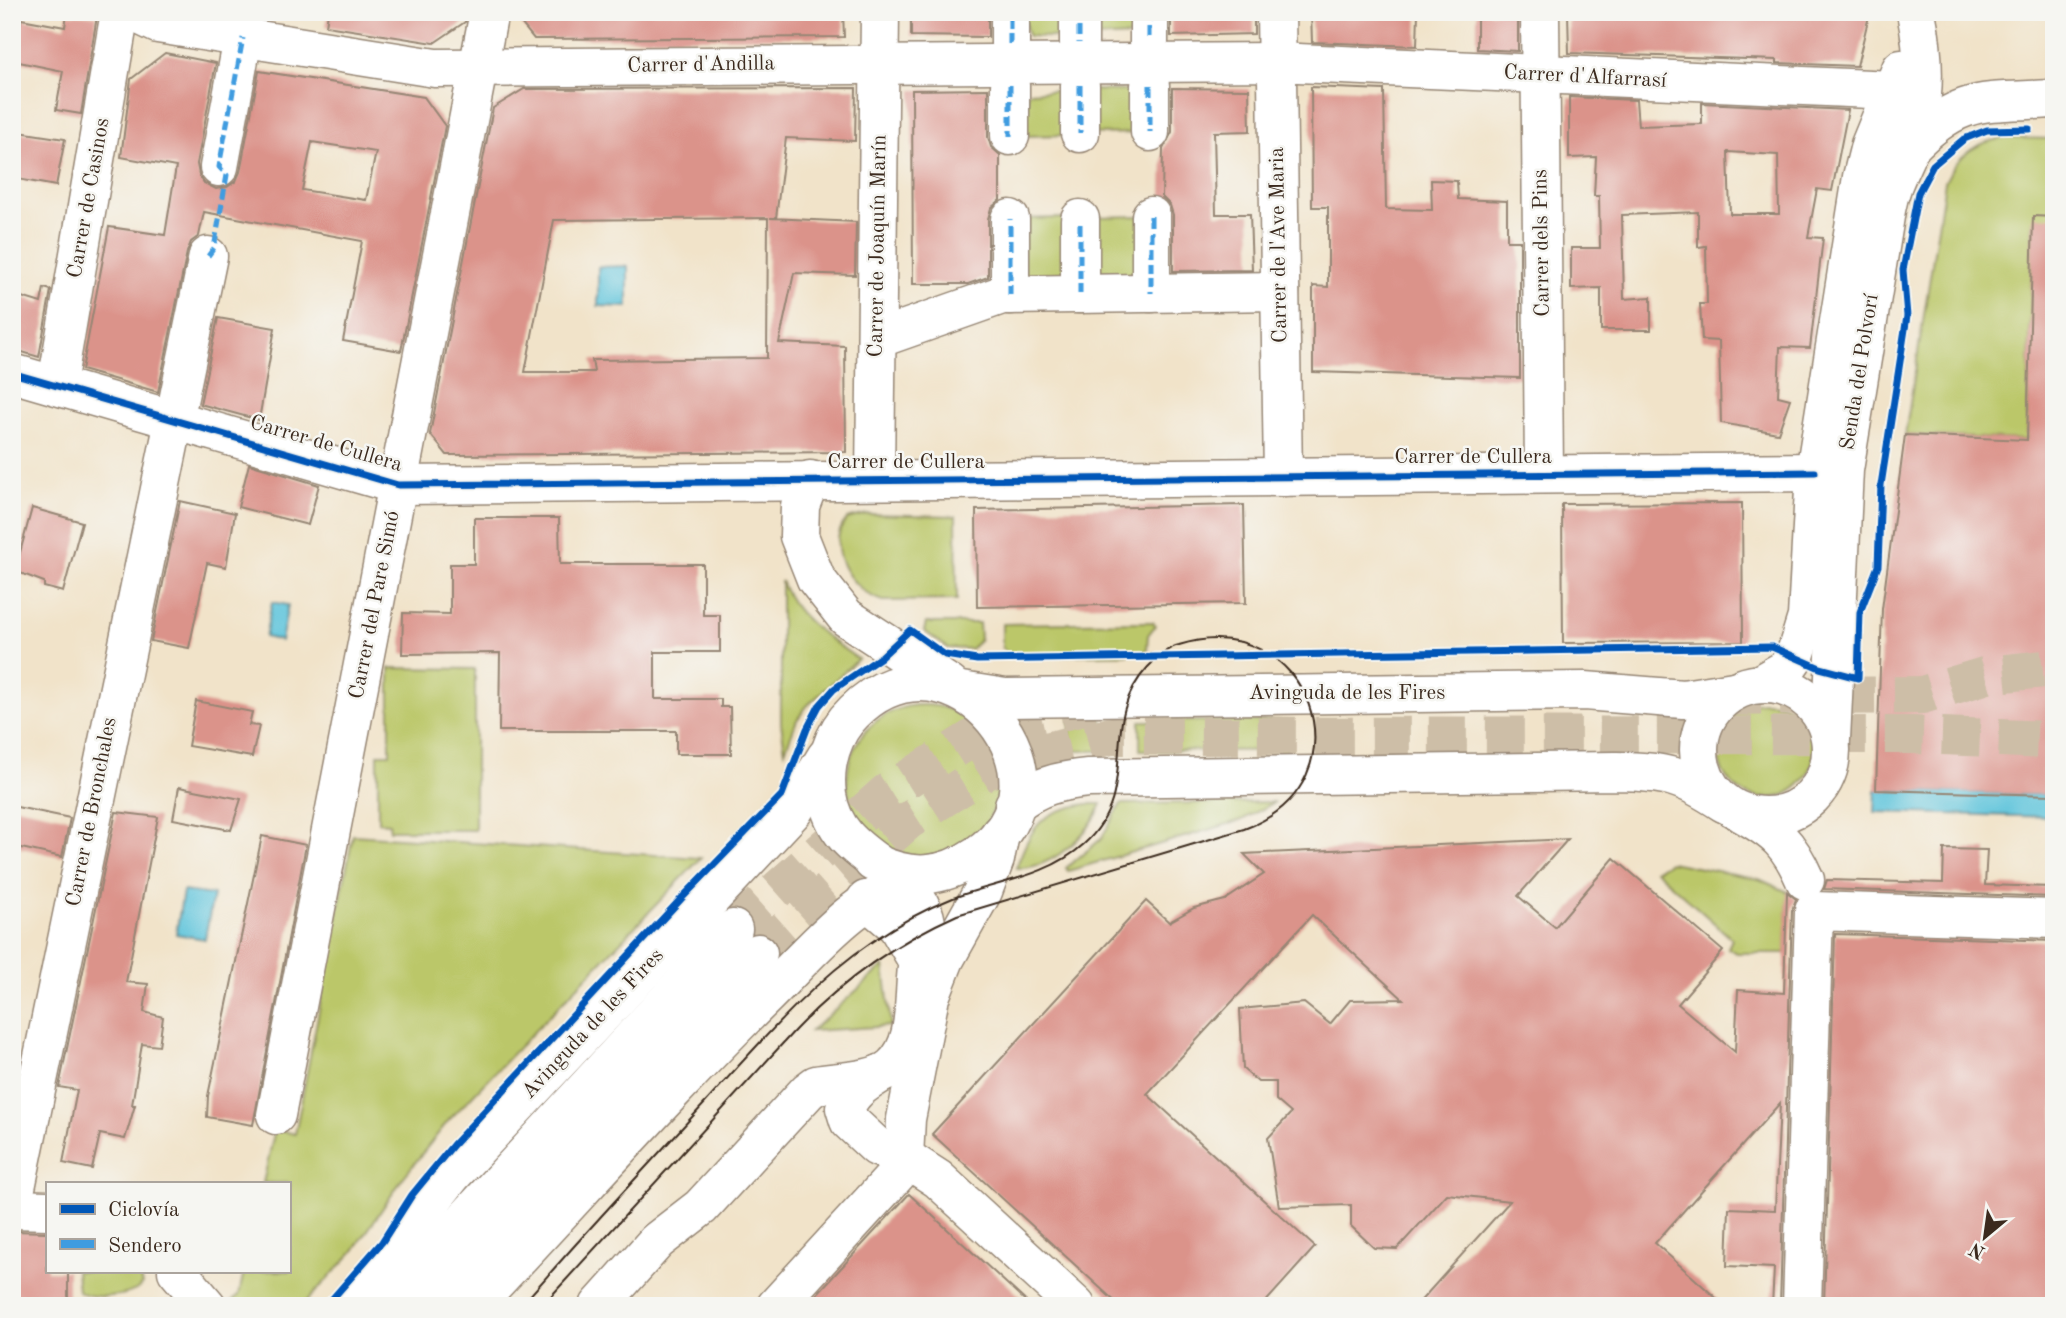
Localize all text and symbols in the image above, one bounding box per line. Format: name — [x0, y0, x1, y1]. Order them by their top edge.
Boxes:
street label: Carrer d'Andilla — [627, 53, 775, 77]
street label: Carrer d'Alfarrasí — [1503, 62, 1667, 92]
street label: Carrer de Casinos — [65, 116, 113, 280]
street label: Carrer de Joaquín Marín — [866, 134, 890, 358]
street label: Carrer de l'Ave Maria — [1267, 147, 1291, 343]
street label: Carrer dels Pins — [1530, 169, 1554, 317]
street label: Senda del Polvorí — [1837, 292, 1883, 451]
street label: Carrer de Cullera — [247, 412, 405, 476]
street label: Carrer de Cullera — [1394, 447, 1552, 468]
street label: Carrer de Cullera — [827, 452, 985, 473]
street label: Carrer del Pare Simó — [346, 509, 404, 701]
street label: Avinguda de les Fires — [1249, 683, 1445, 704]
street label: Carrer de Bronchales — [63, 715, 121, 909]
street label: Avinguda de les Fires — [518, 945, 668, 1103]
legend — [46, 1182, 290, 1272]
text: Ciclovía — [108, 1200, 179, 1221]
north arrow — [1951, 1202, 2021, 1272]
text: Sendero — [108, 1236, 182, 1257]
text: N — [1967, 1238, 1989, 1262]

